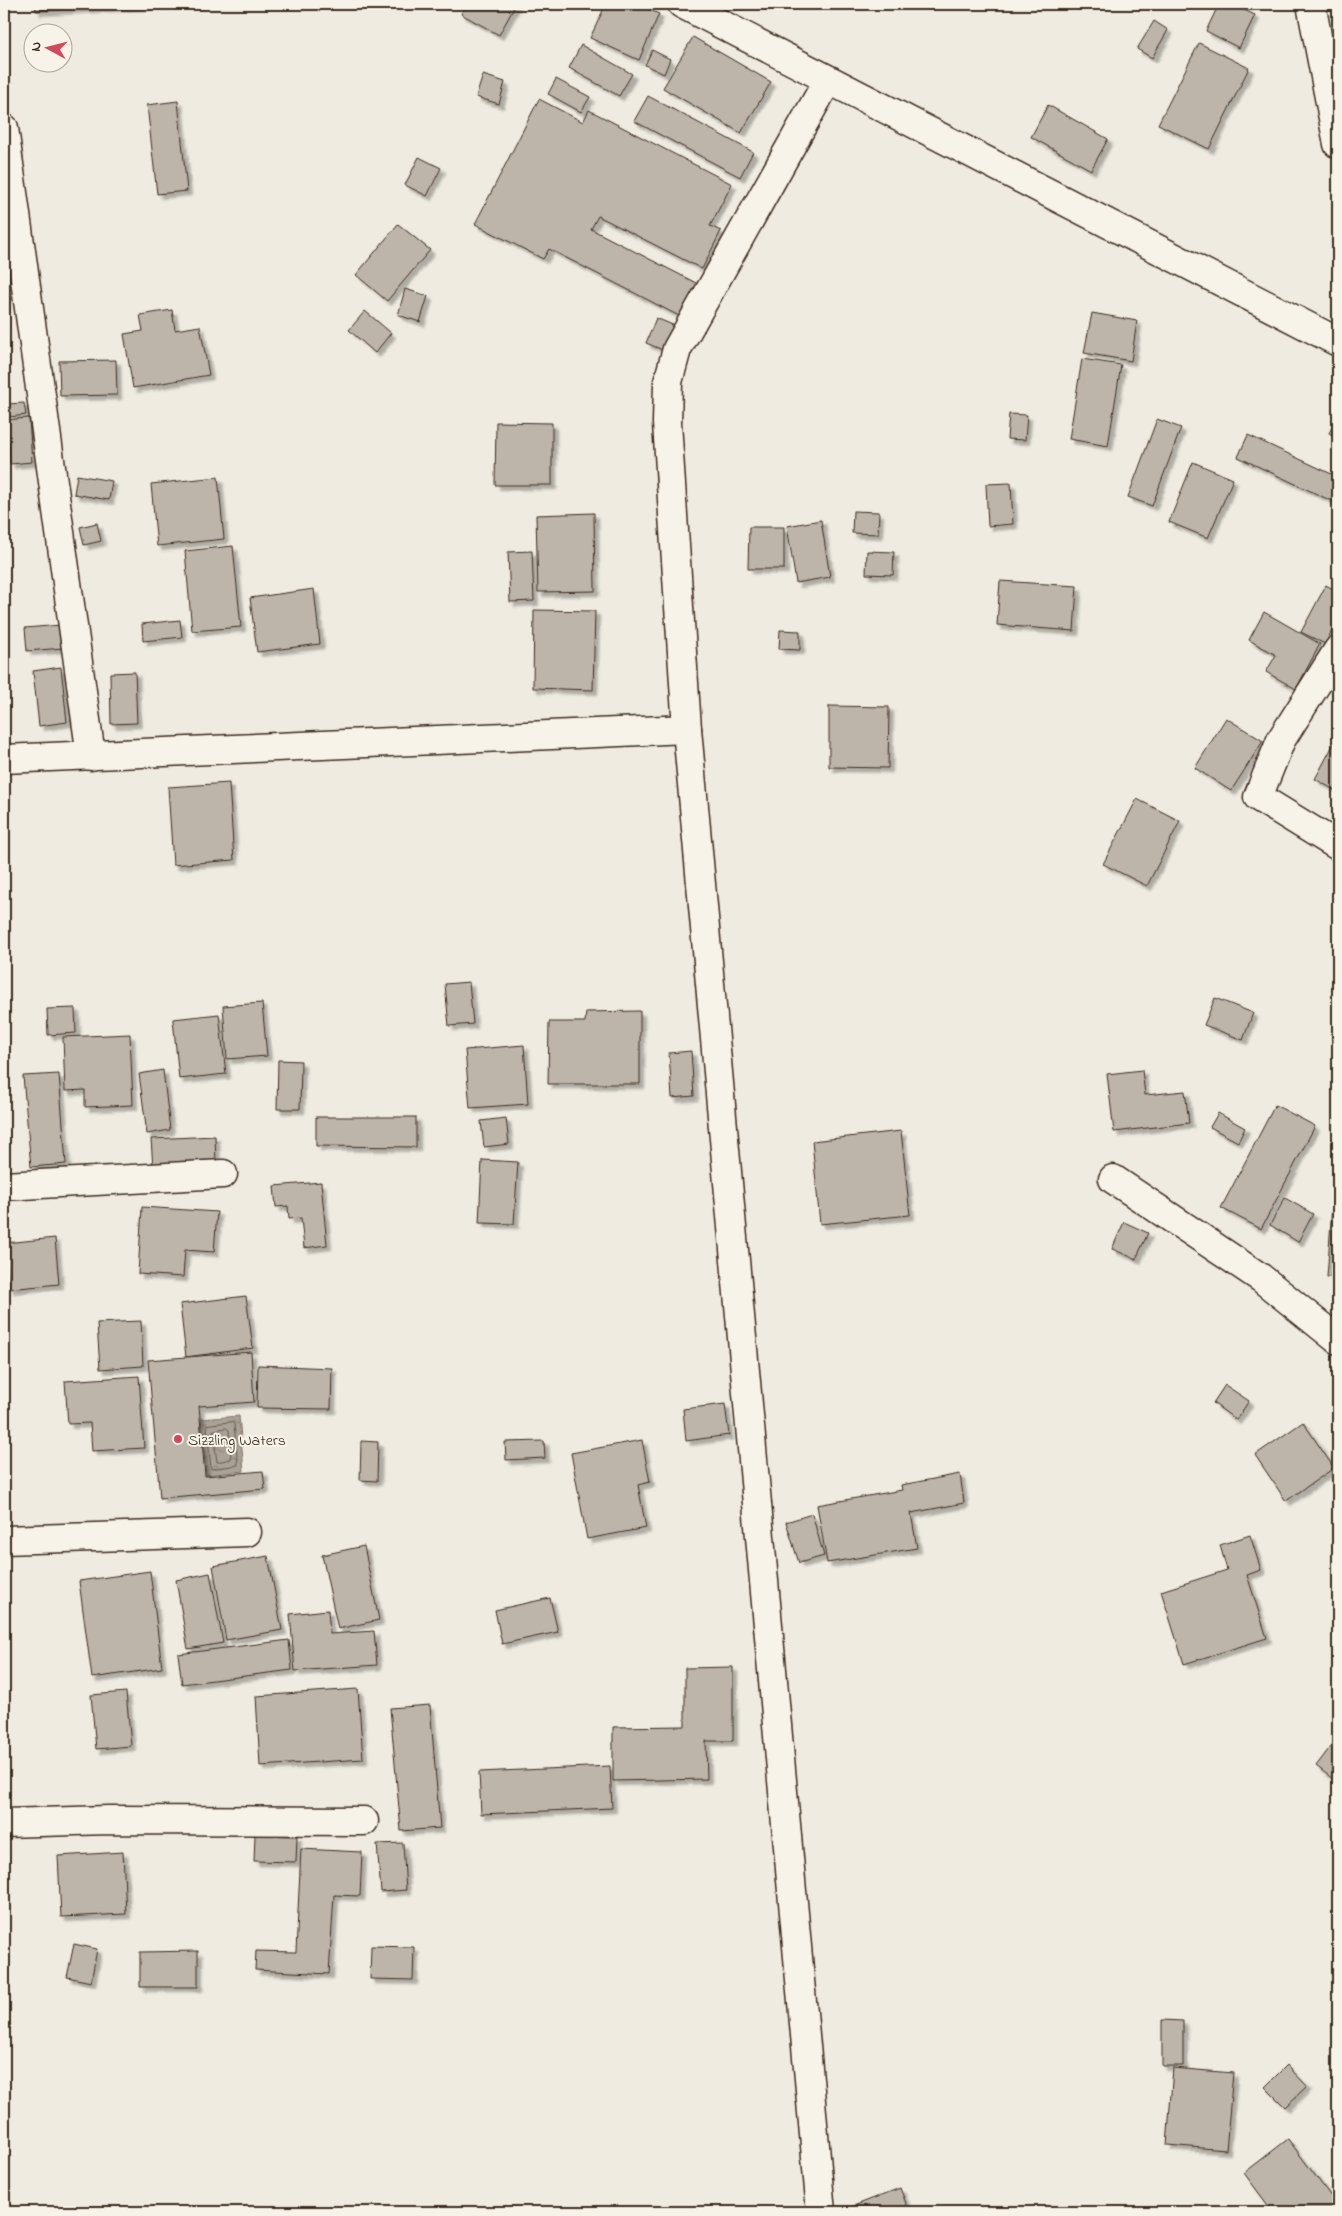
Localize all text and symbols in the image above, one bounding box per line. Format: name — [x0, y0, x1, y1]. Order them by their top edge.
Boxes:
north arrow — [22, 22, 72, 72]
text: N — [26, 41, 48, 53]
place label: Sizzling Waters — [188, 1429, 286, 1453]
marker: Sizzling Waters — [172, 1433, 184, 1445]

